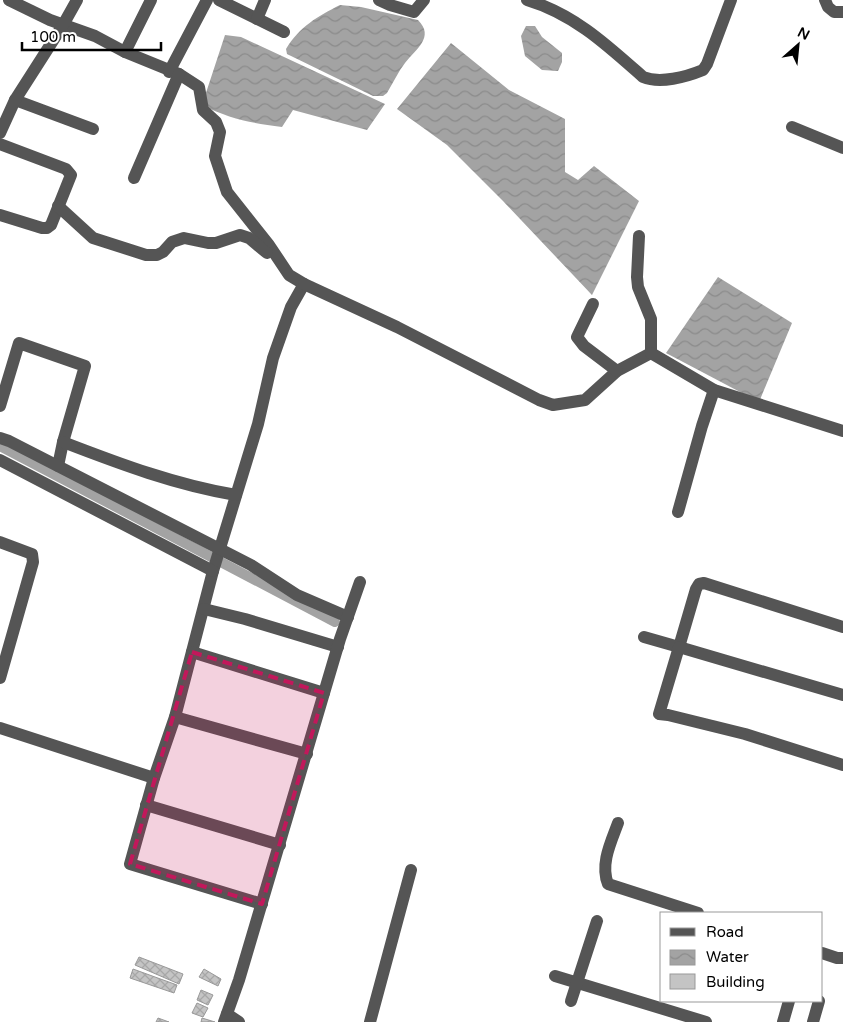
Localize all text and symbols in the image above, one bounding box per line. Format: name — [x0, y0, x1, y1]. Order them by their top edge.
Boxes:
scale bar — [22, 20, 161, 52]
north arrow — [773, 20, 823, 70]
text: N — [795, 24, 813, 44]
text: 100 m — [30, 28, 76, 46]
legend — [660, 912, 823, 1002]
text: Road — [706, 923, 744, 941]
text: Water — [706, 948, 749, 966]
text: Building — [706, 973, 765, 991]

